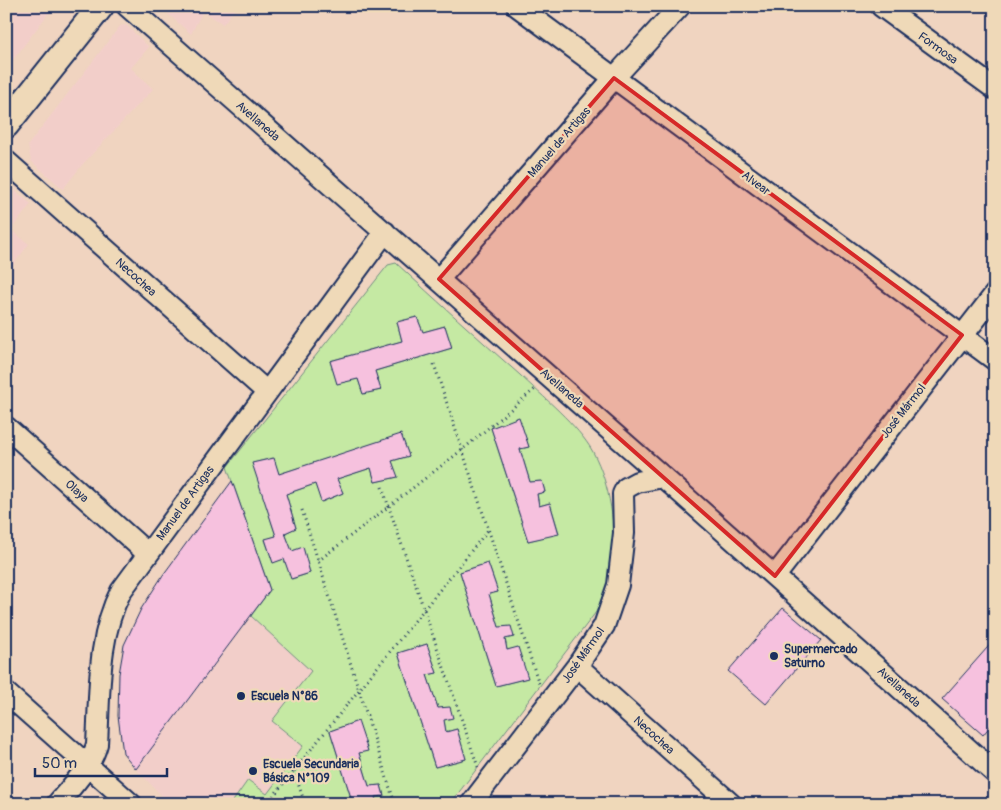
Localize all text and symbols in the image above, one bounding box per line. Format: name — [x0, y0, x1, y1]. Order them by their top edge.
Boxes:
street label: Formosa — [915, 29, 961, 68]
street label: Avellaneda — [233, 98, 283, 145]
street label: Manuel de Artigas — [525, 103, 595, 181]
street label: Alvear — [738, 168, 773, 199]
street label: Necochea — [112, 255, 159, 300]
street label: Avellaneda — [537, 365, 587, 412]
street label: José Mármol — [877, 381, 929, 442]
street label: Manuel de Artigas — [153, 463, 218, 544]
street label: Olaya — [62, 477, 92, 506]
street label: José Mármol — [559, 624, 608, 686]
place label: Supermercado Saturno — [784, 642, 858, 671]
marker: Supermercado Saturno — [768, 650, 780, 662]
street label: Avellaneda — [874, 664, 924, 711]
place label: Escuela N°86 — [251, 689, 318, 704]
marker: Escuela N°86 — [235, 690, 247, 702]
street label: Necochea — [630, 713, 677, 758]
scale bar — [35, 745, 168, 777]
text: 50 m — [42, 754, 77, 773]
place label: Escuela Secundaria Básica N°109 — [263, 757, 359, 786]
marker: Escuela Secundaria Básica N°109 — [247, 765, 259, 777]

